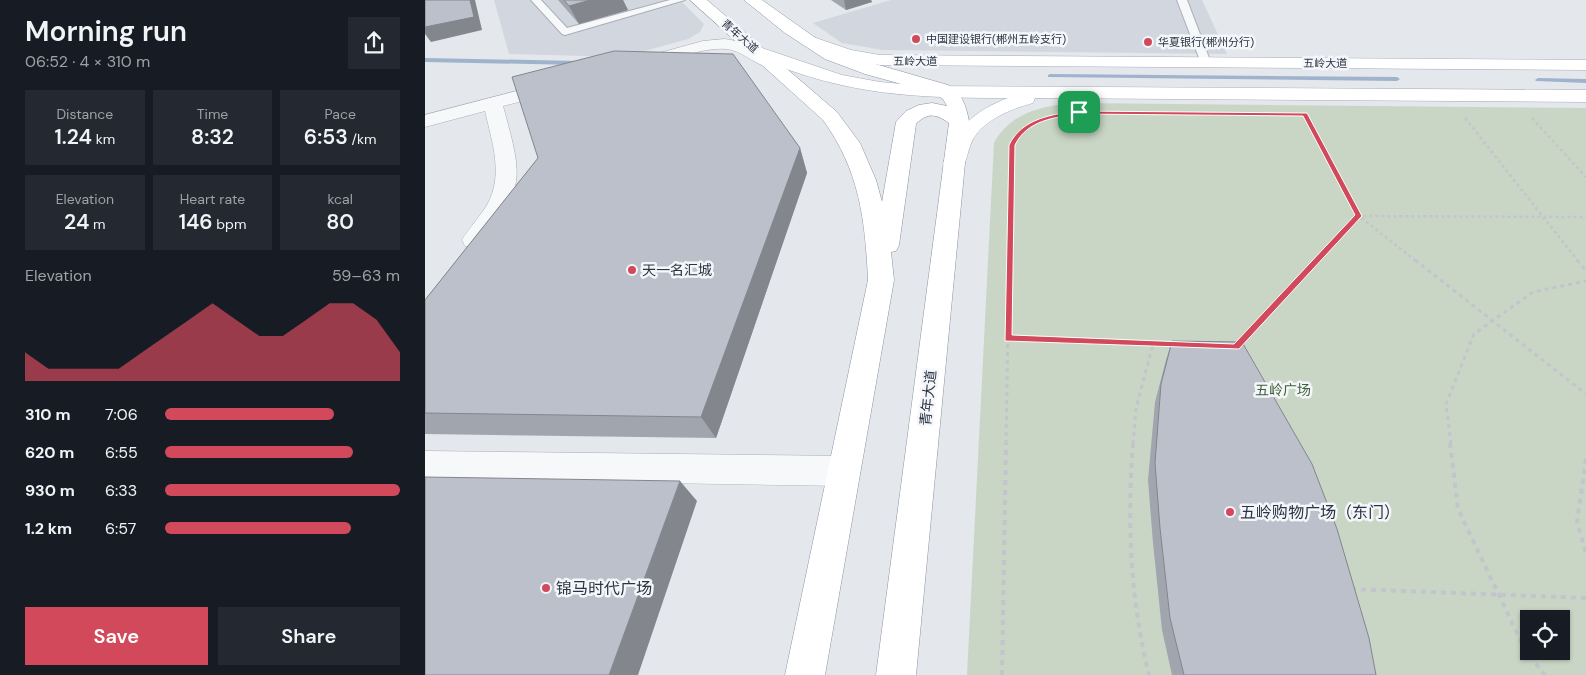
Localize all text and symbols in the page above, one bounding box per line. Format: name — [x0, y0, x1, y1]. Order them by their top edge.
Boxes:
text: Morning run — [25, 13, 187, 50]
street label: 青年大道 — [719, 16, 761, 56]
button: share — [348, 17, 400, 69]
place label: 中国建设银行(郴州五岭支行) — [926, 32, 1066, 46]
marker: 中国建设银行(郴州五岭支行) — [910, 33, 922, 45]
place label: 华夏银行(郴州分行) — [1158, 35, 1254, 49]
marker: 华夏银行(郴州分行) — [1142, 36, 1154, 48]
text: 06:52 · 4 × 310 m — [25, 51, 150, 72]
street label: 五岭大道 — [893, 54, 937, 68]
street label: 五岭大道 — [1303, 56, 1347, 70]
pin — [1058, 91, 1100, 133]
icon: arrive — [1065, 98, 1093, 126]
text: Distance — [56, 105, 113, 123]
text: Time — [197, 105, 228, 123]
text: Pace — [324, 105, 356, 123]
text: 1.24 — [54, 123, 92, 151]
text: 8:32 — [191, 123, 234, 151]
text: 6:53 — [304, 123, 348, 151]
text: km — [92, 130, 115, 148]
text: /km — [348, 130, 376, 148]
text: Elevation — [56, 190, 114, 208]
text: Heart rate — [180, 190, 245, 208]
text: kcal — [328, 190, 353, 208]
text: 24 — [64, 208, 89, 236]
text: 146 — [179, 208, 213, 236]
text: 80 — [326, 208, 354, 236]
text: m — [89, 215, 106, 233]
text: bpm — [213, 215, 246, 233]
place label: 天一名汇城 — [642, 261, 712, 279]
marker: 天一名汇城 — [626, 264, 638, 276]
text: Elevation — [25, 265, 92, 286]
text: 59–63 m — [332, 265, 400, 286]
street label: 青年大道 — [916, 369, 940, 427]
park label: 五岭广场 — [1255, 381, 1311, 399]
text: 310 m — [25, 404, 70, 425]
text: 7:06 — [105, 404, 138, 425]
text: 620 m — [25, 442, 74, 463]
text: 6:55 — [105, 442, 138, 463]
text: 930 m — [25, 480, 75, 501]
text: 6:33 — [105, 480, 137, 501]
place label: 五岭购物广场（东门） — [1240, 502, 1400, 523]
marker: 五岭购物广场（东门） — [1224, 506, 1236, 518]
text: 1.2 km — [25, 518, 72, 539]
text: 6:57 — [105, 518, 136, 539]
place label: 锦马时代广场 — [556, 578, 652, 599]
marker: 锦马时代广场 — [540, 582, 552, 594]
button: Save — [25, 607, 208, 665]
button: Share — [218, 607, 400, 665]
map controls — [1520, 610, 1570, 660]
button: locate — [1520, 610, 1570, 660]

